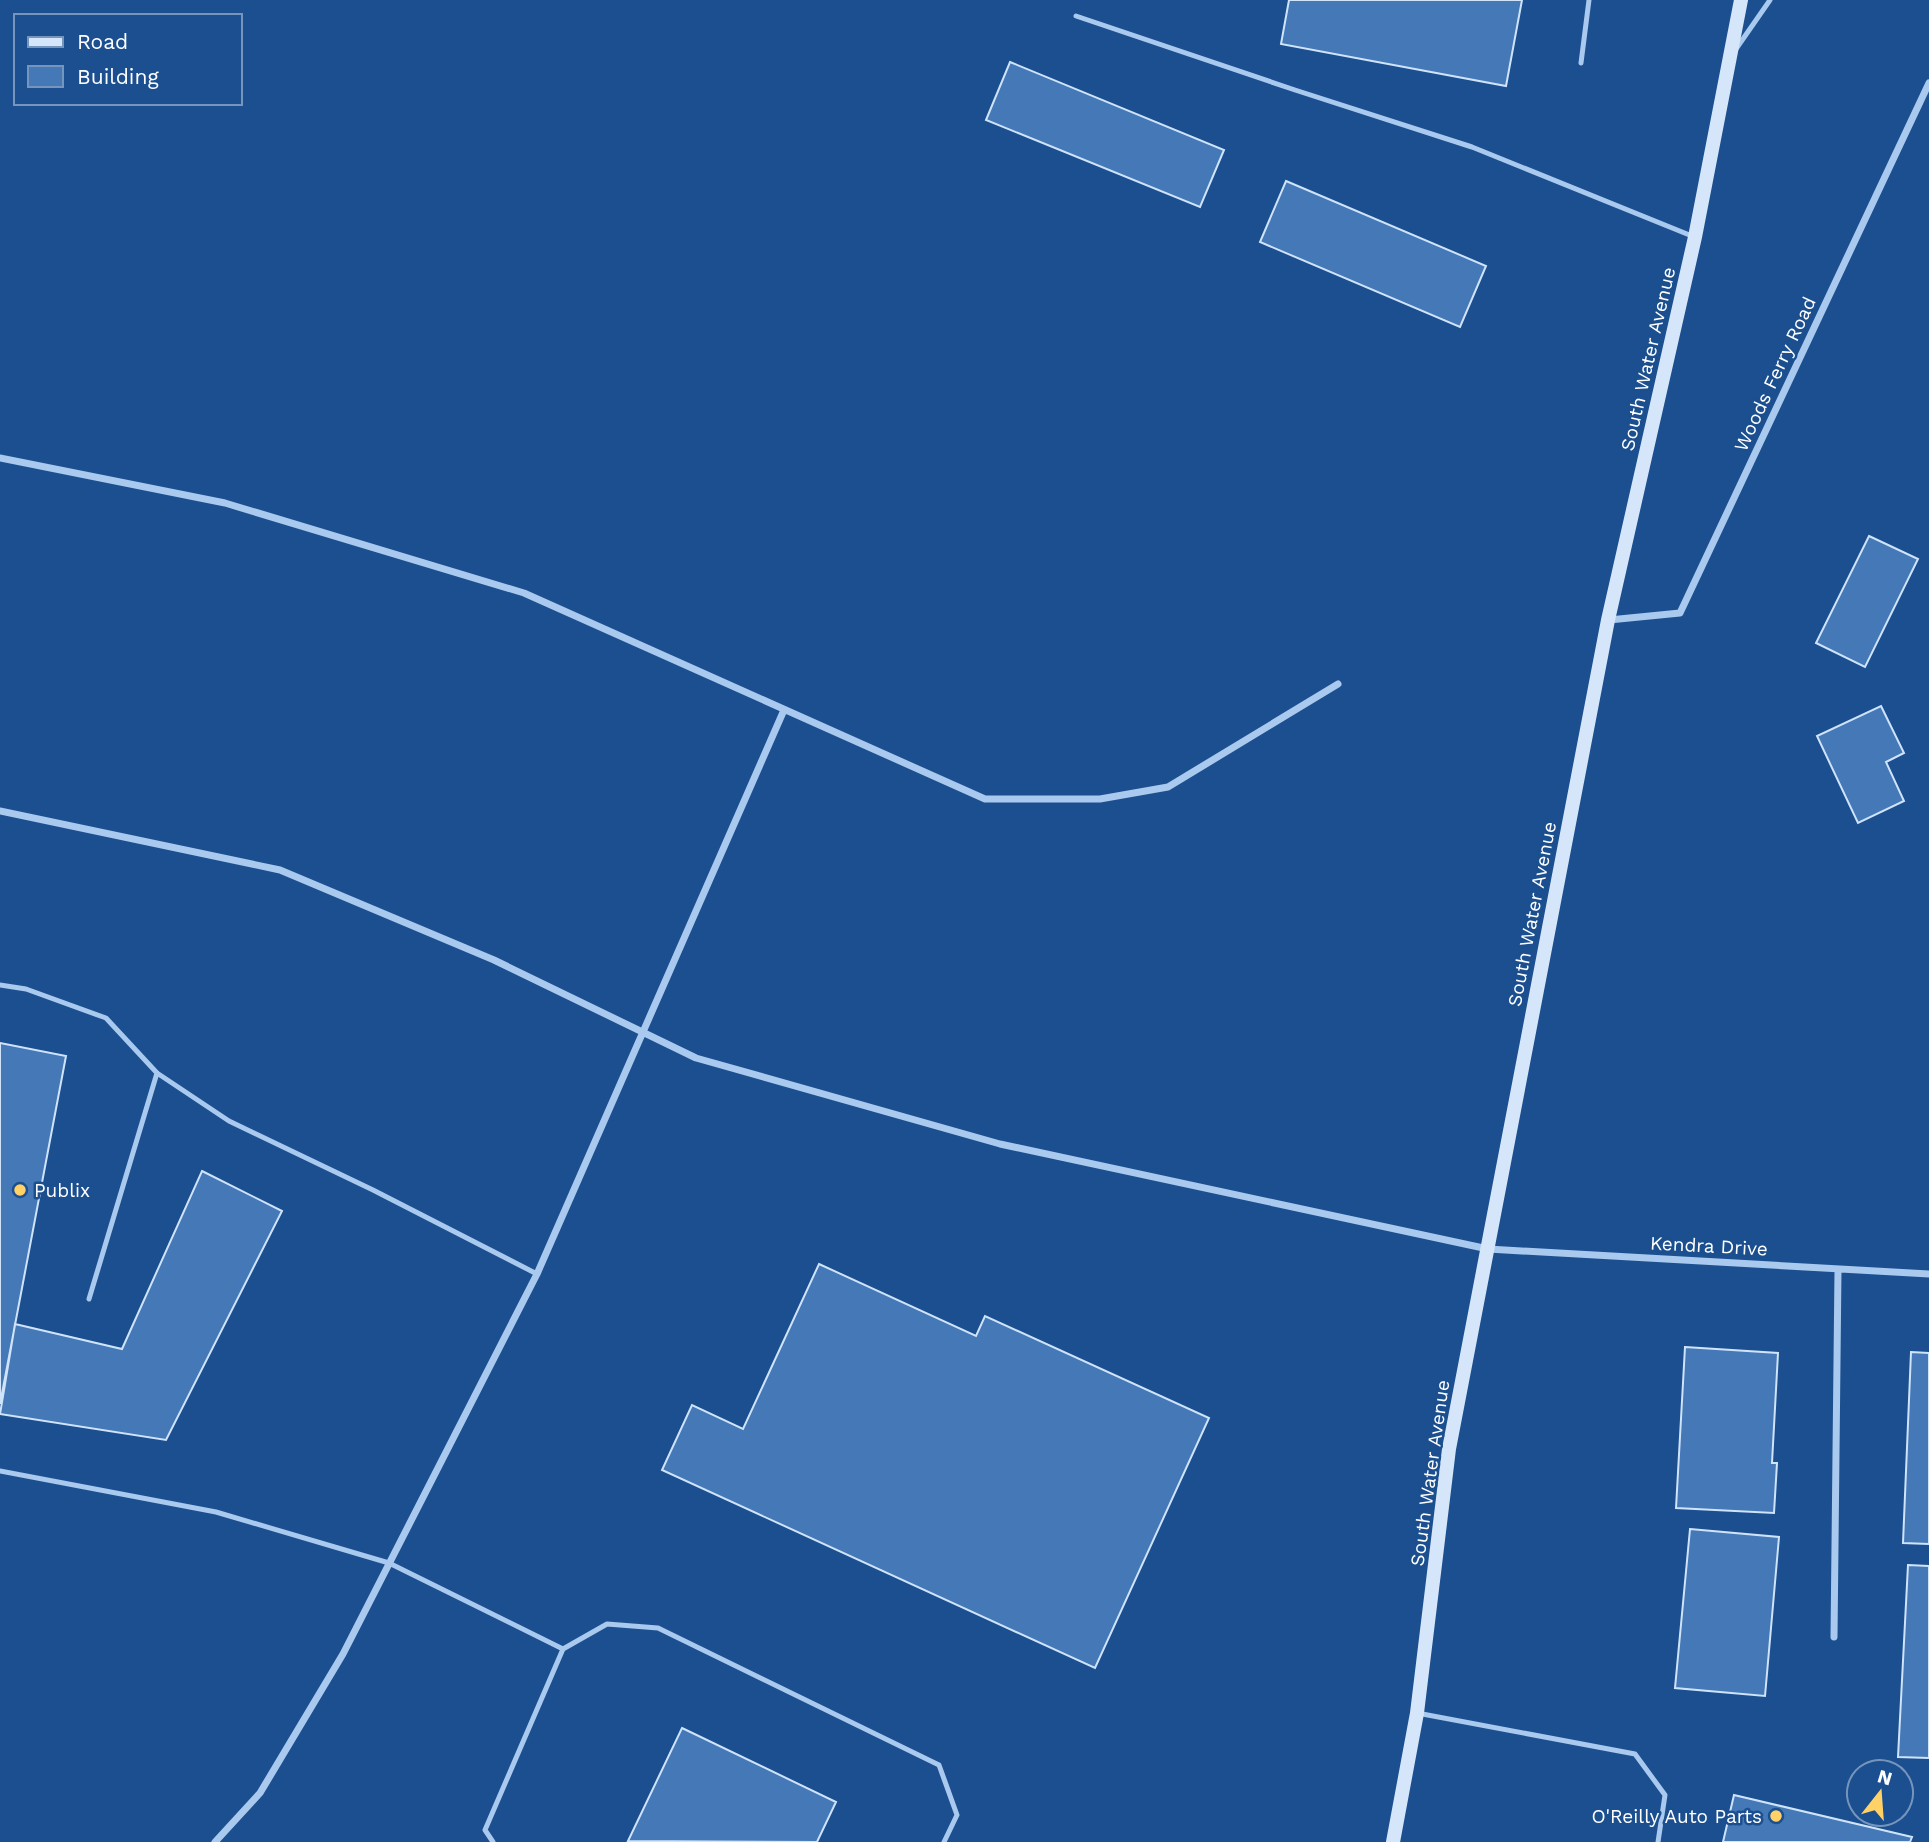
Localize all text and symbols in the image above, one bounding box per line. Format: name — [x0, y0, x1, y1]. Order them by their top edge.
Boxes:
legend — [14, 14, 242, 105]
text: Road — [77, 29, 128, 54]
text: Building — [77, 64, 159, 89]
street label: South Water Avenue — [1616, 265, 1680, 453]
street label: Woods Ferry Road — [1729, 293, 1821, 455]
street label: South Water Avenue — [1503, 819, 1561, 1009]
place label: Publix — [34, 1179, 90, 1202]
marker: Publix — [12, 1182, 28, 1198]
street label: Kendra Drive — [1650, 1231, 1768, 1261]
street label: South Water Avenue — [1406, 1378, 1454, 1568]
north arrow — [1845, 1758, 1915, 1828]
text: N — [1875, 1764, 1895, 1790]
place label: O'Reilly Auto Parts — [1591, 1805, 1762, 1828]
marker: O'Reilly Auto Parts — [1768, 1808, 1784, 1824]

